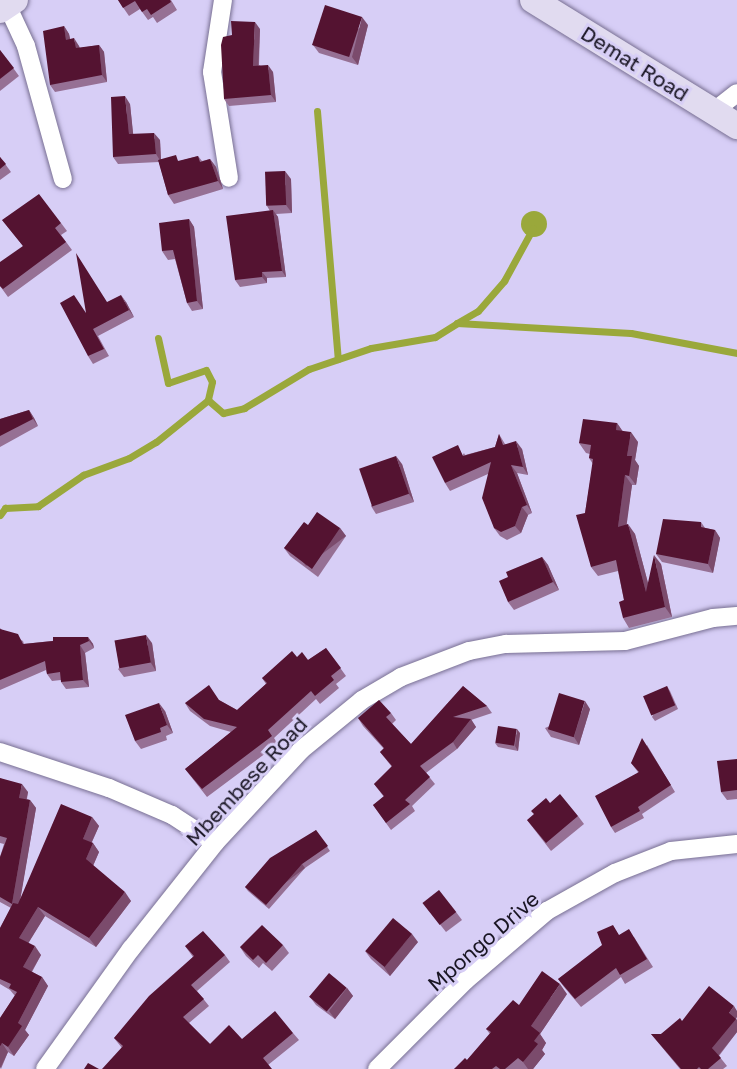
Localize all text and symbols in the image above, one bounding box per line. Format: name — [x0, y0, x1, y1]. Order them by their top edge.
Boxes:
street label: Demat Road — [576, 20, 694, 106]
street label: Mbembese Road — [180, 711, 312, 851]
street label: Mpongo Drive — [422, 886, 544, 996]

